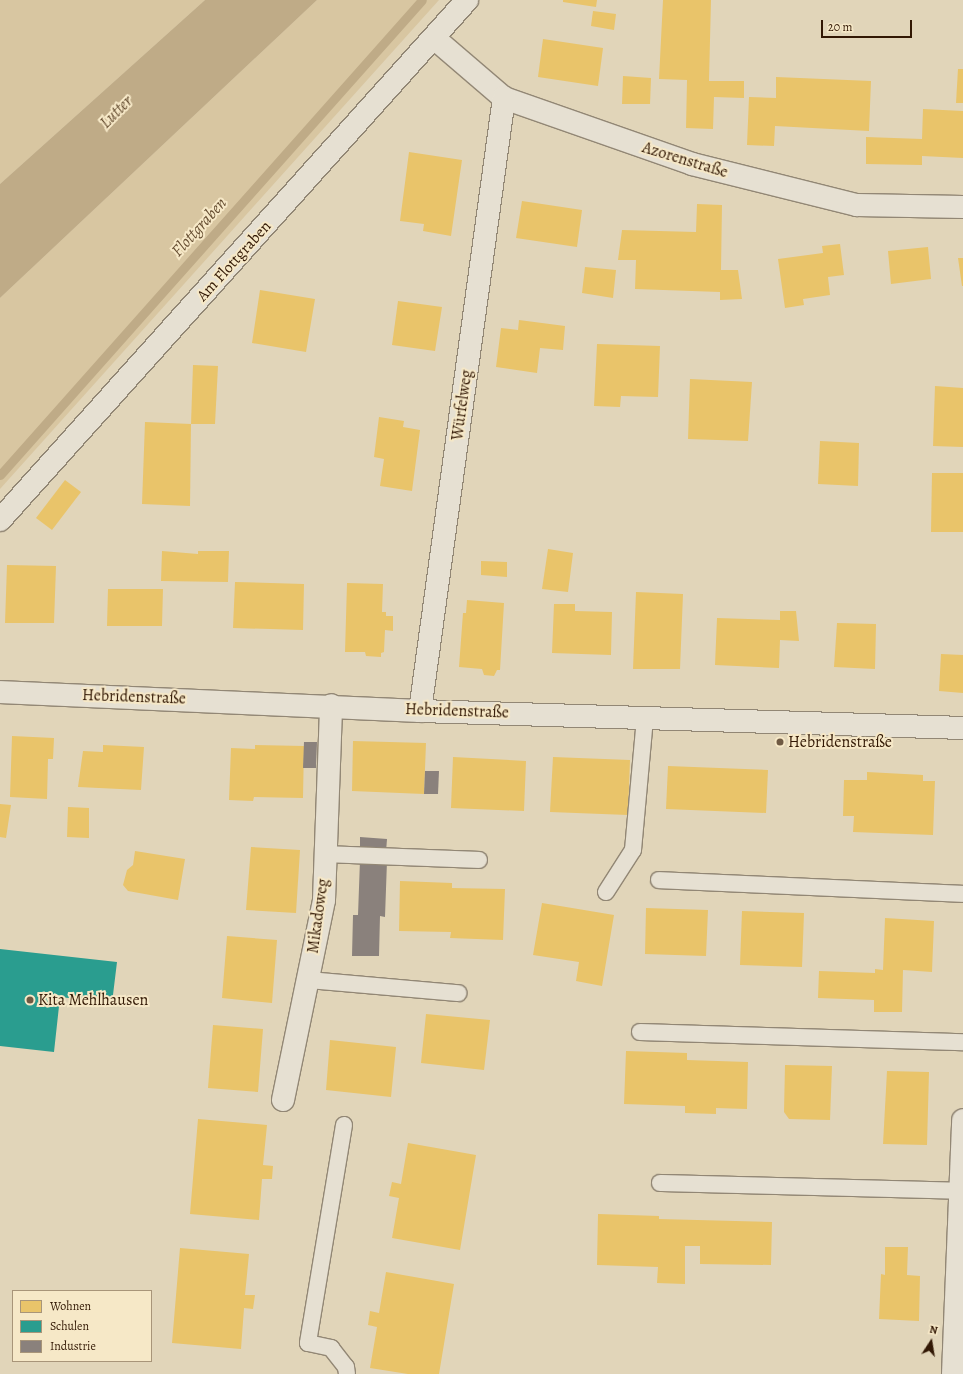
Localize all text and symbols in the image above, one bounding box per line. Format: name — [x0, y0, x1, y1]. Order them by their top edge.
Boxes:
scale bar — [823, 12, 914, 38]
text: 20 m — [828, 19, 852, 35]
water label: Lutter — [95, 91, 137, 133]
street label: Azorenstraße — [640, 138, 730, 182]
water label: Flottgraben — [167, 193, 231, 261]
street label: Am Flottgraben — [193, 217, 275, 305]
street label: Würfelweg — [448, 368, 476, 442]
street label: Hebridenstraße — [82, 686, 186, 708]
street label: Hebridenstraße — [405, 700, 509, 722]
place label: Hebridenstraße — [788, 732, 892, 752]
marker: Hebridenstraße — [775, 737, 785, 747]
street label: Mikadoweg — [303, 877, 333, 955]
place label: Kita Mehlhausen — [38, 990, 148, 1010]
marker: Kita Mehlhausen — [25, 995, 35, 1005]
legend — [12, 1290, 152, 1362]
text: Wohnen — [50, 1298, 91, 1314]
text: Schulen — [50, 1318, 89, 1334]
north arrow — [911, 1322, 951, 1362]
text: N — [928, 1322, 939, 1338]
text: Industrie — [50, 1338, 96, 1354]

